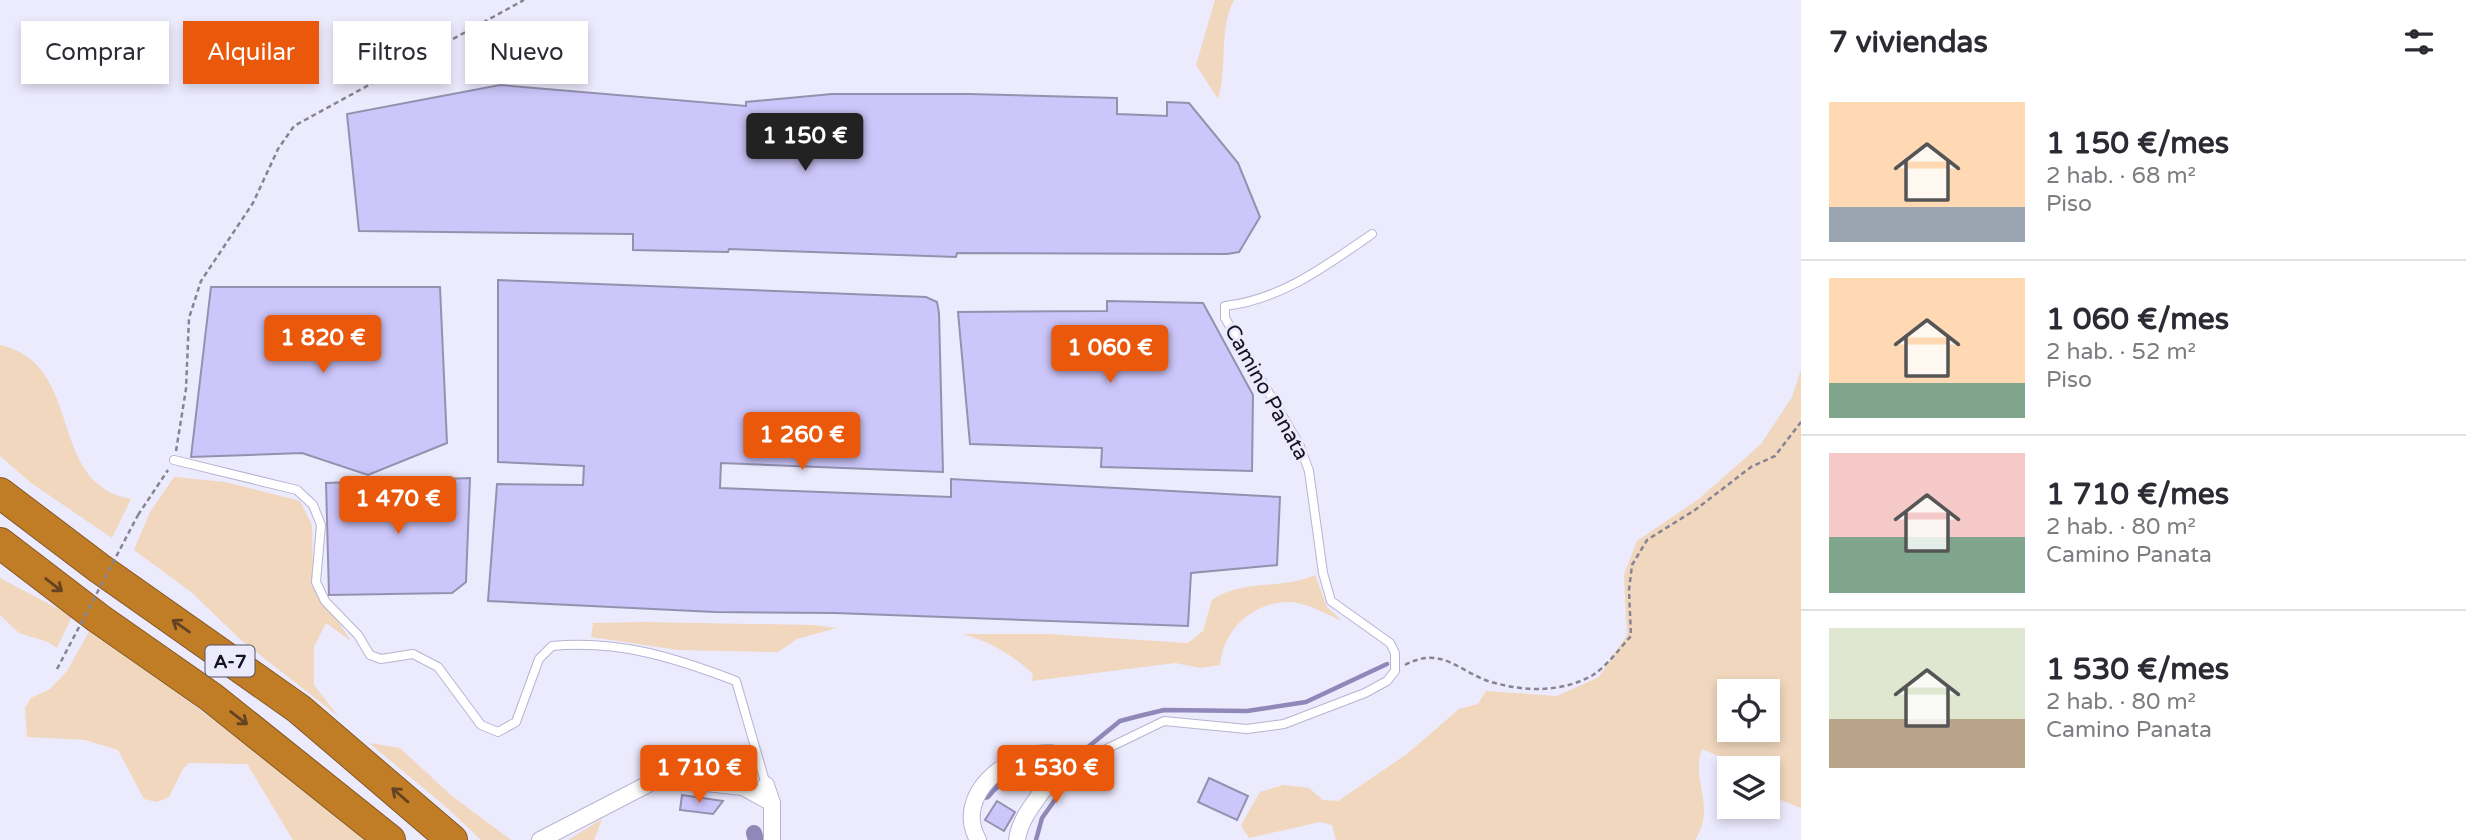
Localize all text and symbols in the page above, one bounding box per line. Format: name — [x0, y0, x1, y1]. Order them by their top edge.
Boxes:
chip: Comprar — [21, 21, 169, 84]
chip: Alquilar — [183, 21, 319, 84]
chip: Filtros — [333, 21, 451, 84]
chip: Nuevo — [465, 21, 588, 84]
icon: filters — [2400, 23, 2438, 61]
text: 7 viviendas — [1829, 24, 1988, 61]
pin: 1 150 € — [740, 114, 870, 173]
text: 1 150 € — [762, 122, 848, 150]
text: 1 150 €/mes — [2046, 125, 2229, 162]
icon: home — [1885, 130, 1969, 214]
text: 2 hab. · 68 m² — [2046, 162, 2196, 190]
text: Piso — [2046, 190, 2092, 218]
text: 1 060 €/mes — [2046, 301, 2229, 338]
icon: home — [1885, 306, 1969, 390]
pin: 1 820 € — [258, 316, 388, 375]
street label: Camino Panata — [1219, 320, 1314, 465]
text: 1 820 € — [280, 324, 366, 352]
pin: 1 060 € — [1045, 326, 1175, 385]
text: 1 060 € — [1067, 334, 1153, 362]
text: 2 hab. · 52 m² — [2046, 338, 2196, 366]
text: Piso — [2046, 366, 2092, 394]
pin: 1 260 € — [737, 412, 867, 472]
text: 1 260 € — [759, 421, 845, 449]
pin: 1 470 € — [333, 476, 463, 536]
text: 1 710 €/mes — [2046, 476, 2229, 513]
icon: home — [1885, 481, 1969, 565]
text: 1 470 € — [355, 485, 441, 513]
text: 2 hab. · 80 m² — [2046, 513, 2196, 541]
text: Camino Panata — [2046, 541, 2212, 569]
one-way arrow — [45, 577, 63, 592]
one-way arrow — [172, 619, 192, 633]
road number: A-7 — [205, 646, 254, 676]
text: 1 530 €/mes — [2046, 651, 2229, 688]
icon: home — [1885, 656, 1969, 740]
map controls — [1717, 679, 1780, 819]
button: locate — [1717, 679, 1780, 742]
text: 2 hab. · 80 m² — [2046, 688, 2196, 716]
one-way arrow — [229, 710, 247, 725]
text: Camino Panata — [2046, 716, 2212, 744]
pin: 1 710 € — [634, 746, 764, 805]
pin: 1 530 € — [991, 746, 1121, 805]
text: 1 710 € — [656, 754, 742, 782]
text: 1 530 € — [1013, 754, 1099, 782]
button: layers — [1717, 756, 1780, 819]
one-way arrow — [392, 787, 410, 803]

